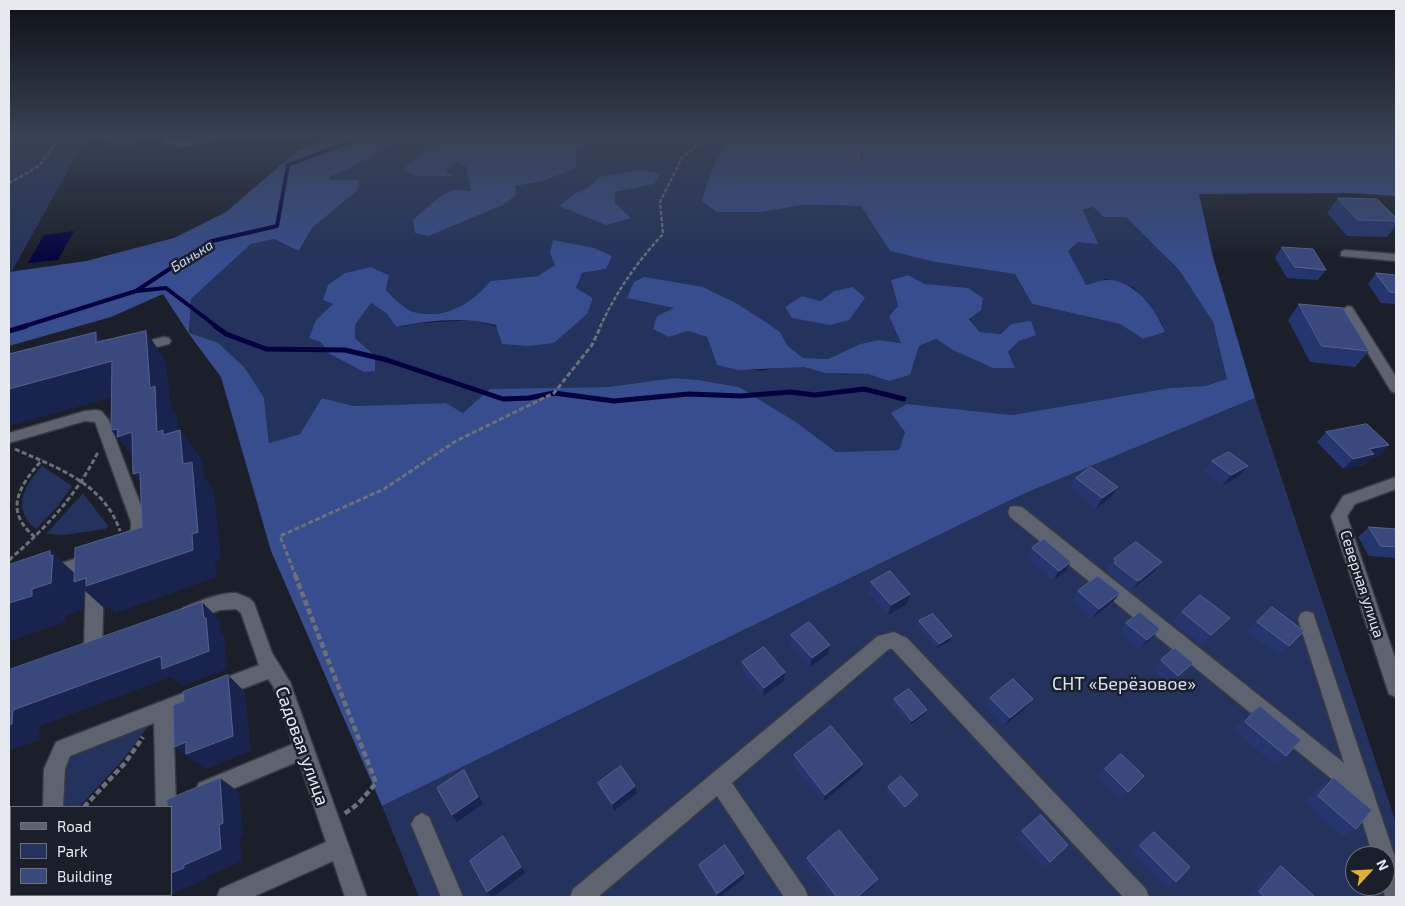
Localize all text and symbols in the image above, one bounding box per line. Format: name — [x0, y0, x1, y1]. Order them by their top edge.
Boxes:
water label: Банька — [168, 236, 216, 276]
street label: Северная улица — [1336, 528, 1388, 640]
park label: СНТ «Берёзовое» — [1052, 673, 1196, 695]
street label: Садовая улица — [270, 684, 334, 808]
legend — [10, 806, 172, 896]
text: Road — [57, 817, 92, 835]
text: Park — [57, 842, 88, 860]
north arrow — [1345, 846, 1395, 896]
text: N — [1373, 857, 1393, 873]
text: Building — [57, 867, 112, 885]

